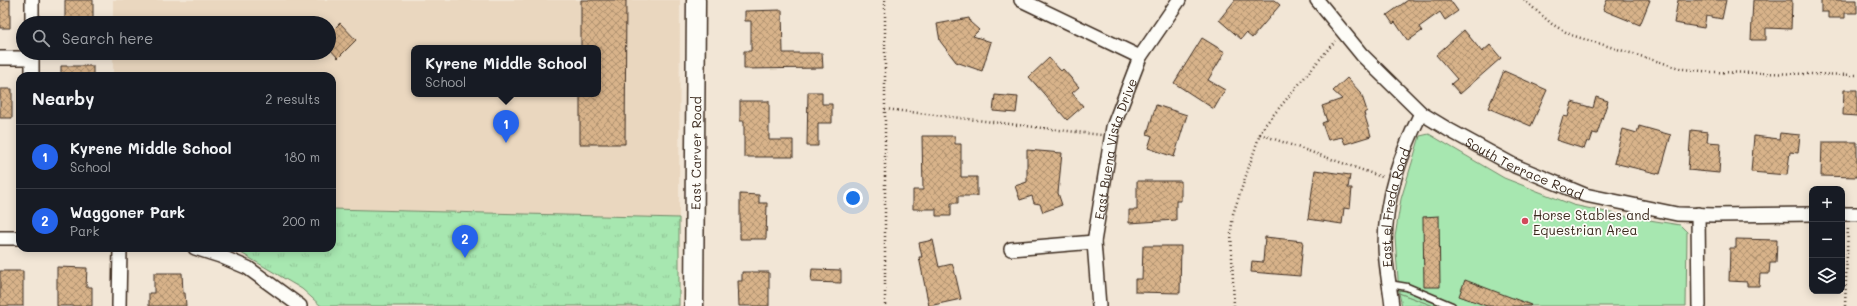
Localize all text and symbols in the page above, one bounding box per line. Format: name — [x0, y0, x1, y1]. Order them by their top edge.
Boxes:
search box — [16, 16, 336, 60]
icon: search — [30, 27, 52, 49]
text: Search here — [62, 28, 153, 48]
popup — [411, 45, 601, 97]
text: Kyrene Middle School — [425, 53, 587, 73]
text: School — [425, 73, 466, 90]
street label: East Buena Vista Drive — [1089, 75, 1140, 221]
text: Nearby — [32, 87, 94, 109]
text: 2 results — [265, 90, 320, 107]
street label: East Carver Road — [686, 96, 704, 210]
pin: 1 — [493, 110, 519, 143]
street label: South Terrace Road — [1463, 132, 1586, 202]
text: Kyrene Middle School — [70, 138, 232, 158]
street label: East el Freda Road — [1376, 145, 1413, 268]
text: 1 — [42, 148, 48, 165]
text: 180 m — [284, 148, 320, 165]
text: School — [70, 158, 111, 175]
map controls — [1809, 186, 1845, 294]
button: + — [1809, 186, 1845, 222]
your location — [843, 188, 863, 208]
text: Waggoner Park — [70, 202, 185, 222]
place label: Horse Stables and Equestrian Area — [1533, 206, 1650, 238]
text: 2 — [41, 212, 49, 229]
text: 200 m — [282, 212, 320, 229]
marker: Horse Stables and Equestrian Area — [1520, 216, 1530, 226]
text: Park — [70, 222, 99, 239]
button: − — [1809, 222, 1845, 258]
pin: 2 — [452, 225, 478, 258]
button: layers — [1809, 258, 1845, 294]

